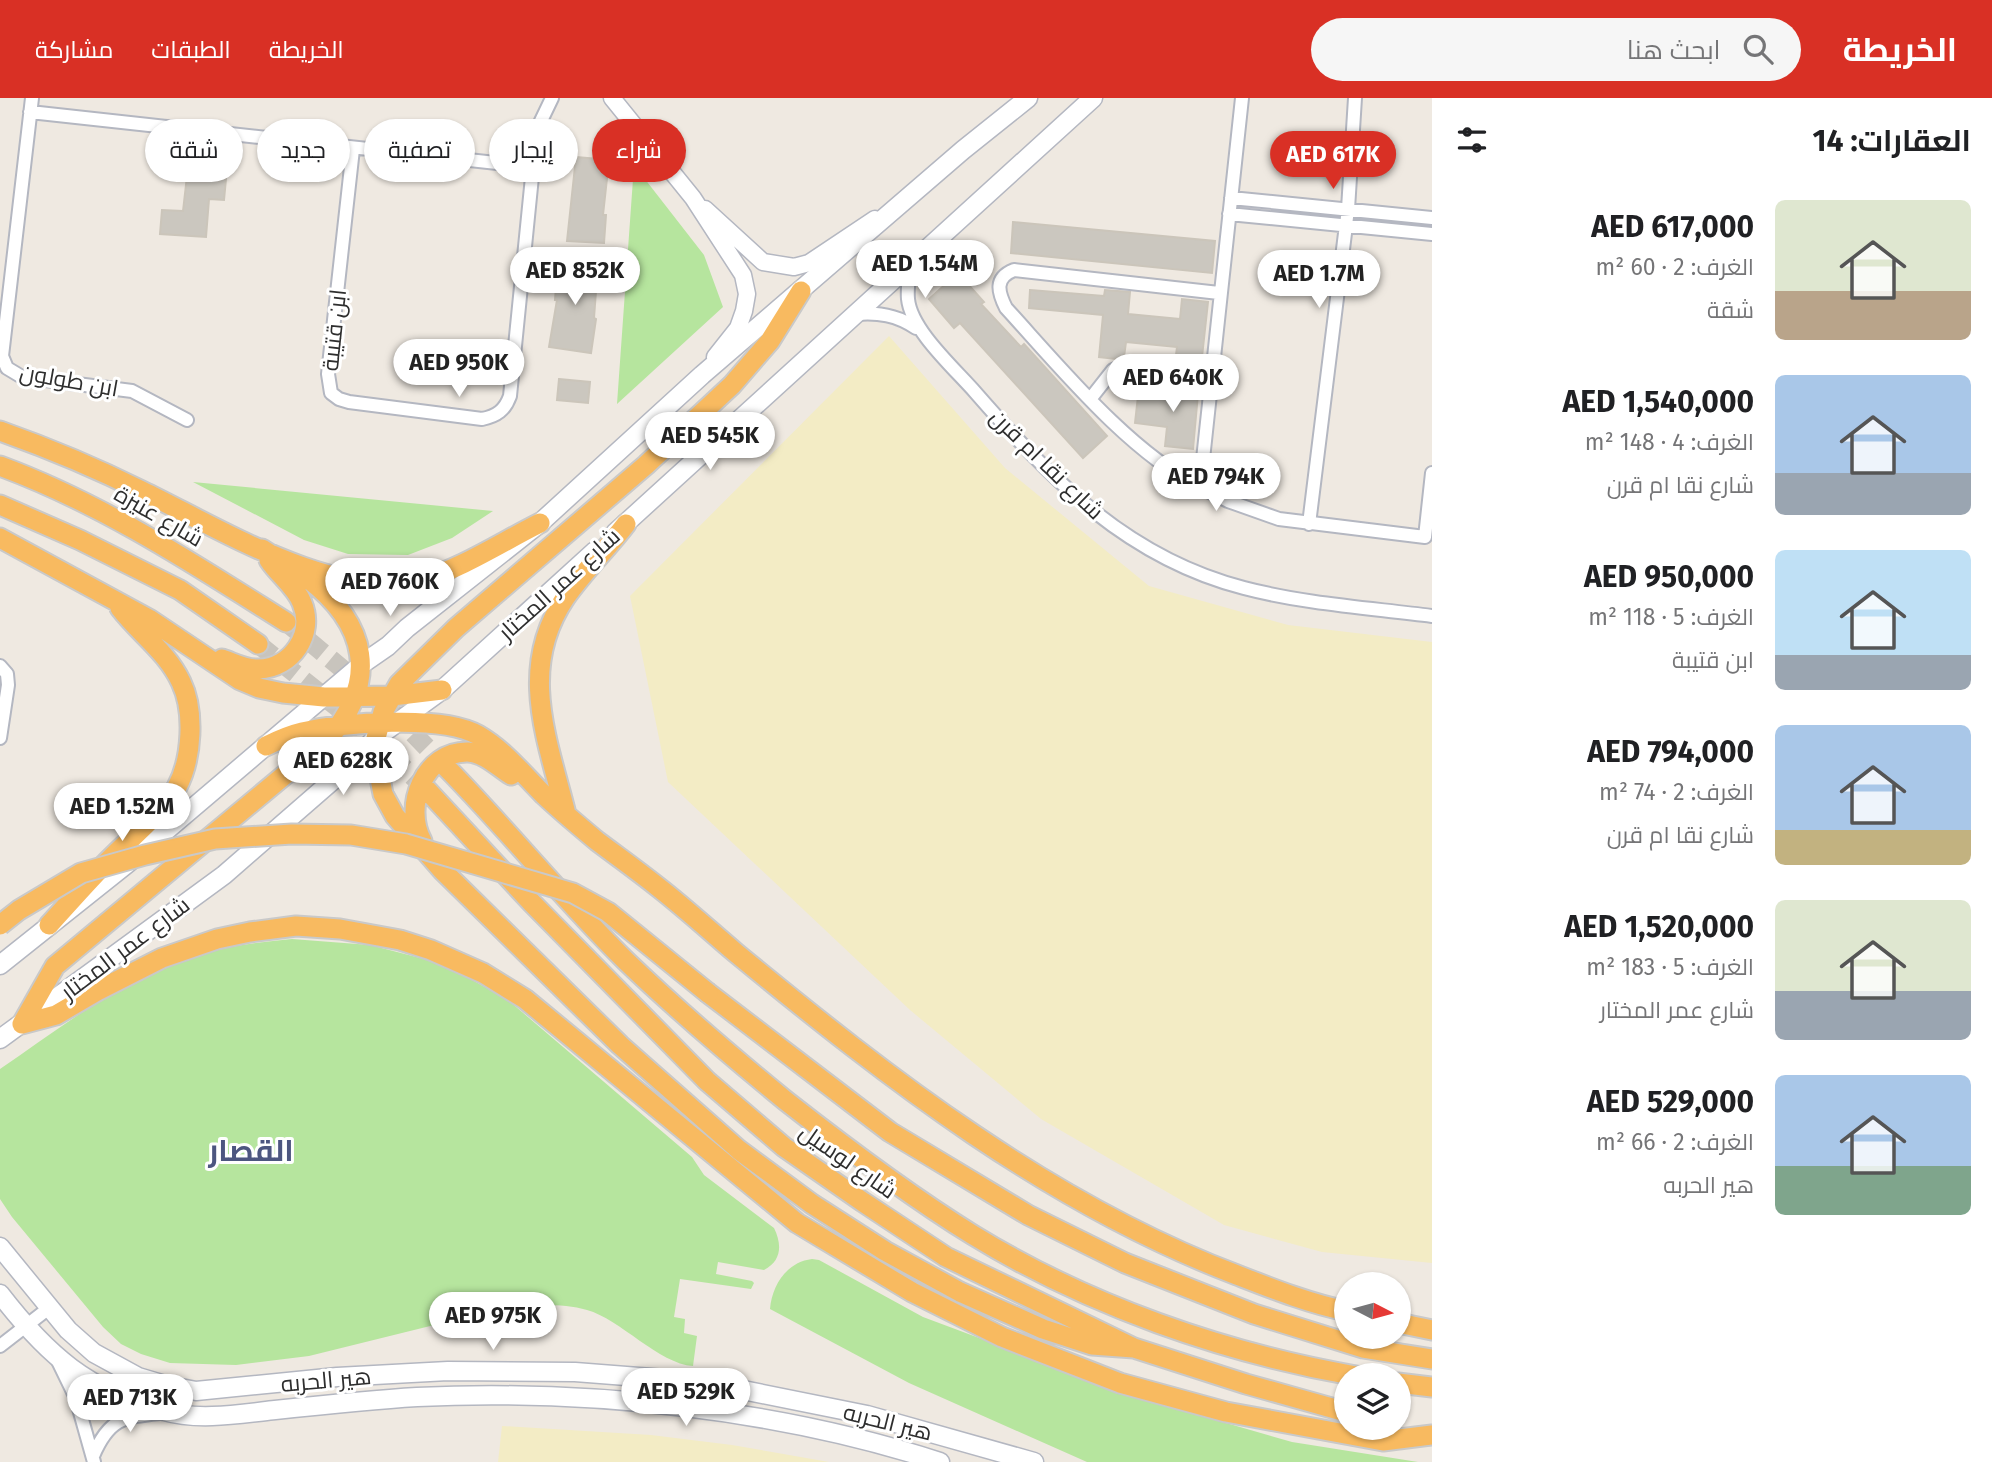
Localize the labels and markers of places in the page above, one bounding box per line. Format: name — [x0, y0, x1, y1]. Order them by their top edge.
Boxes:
pin: AED 617K — [1261, 132, 1405, 191]
pin: AED 1.54M — [845, 240, 1005, 300]
pin: AED 852K — [503, 248, 647, 307]
pin: AED 1.7M — [1247, 250, 1391, 310]
pin: AED 950K — [387, 340, 531, 399]
pin: AED 640K — [1101, 354, 1245, 414]
pin: AED 545K — [638, 412, 782, 472]
pin: AED 794K — [1144, 454, 1288, 513]
pin: AED 760K — [318, 559, 462, 618]
pin: AED 628K — [271, 738, 415, 797]
pin: AED 1.52M — [42, 784, 202, 843]
pin: AED 975K — [421, 1292, 565, 1352]
pin: AED 529K — [614, 1368, 758, 1428]
pin: AED 713K — [58, 1374, 202, 1434]

